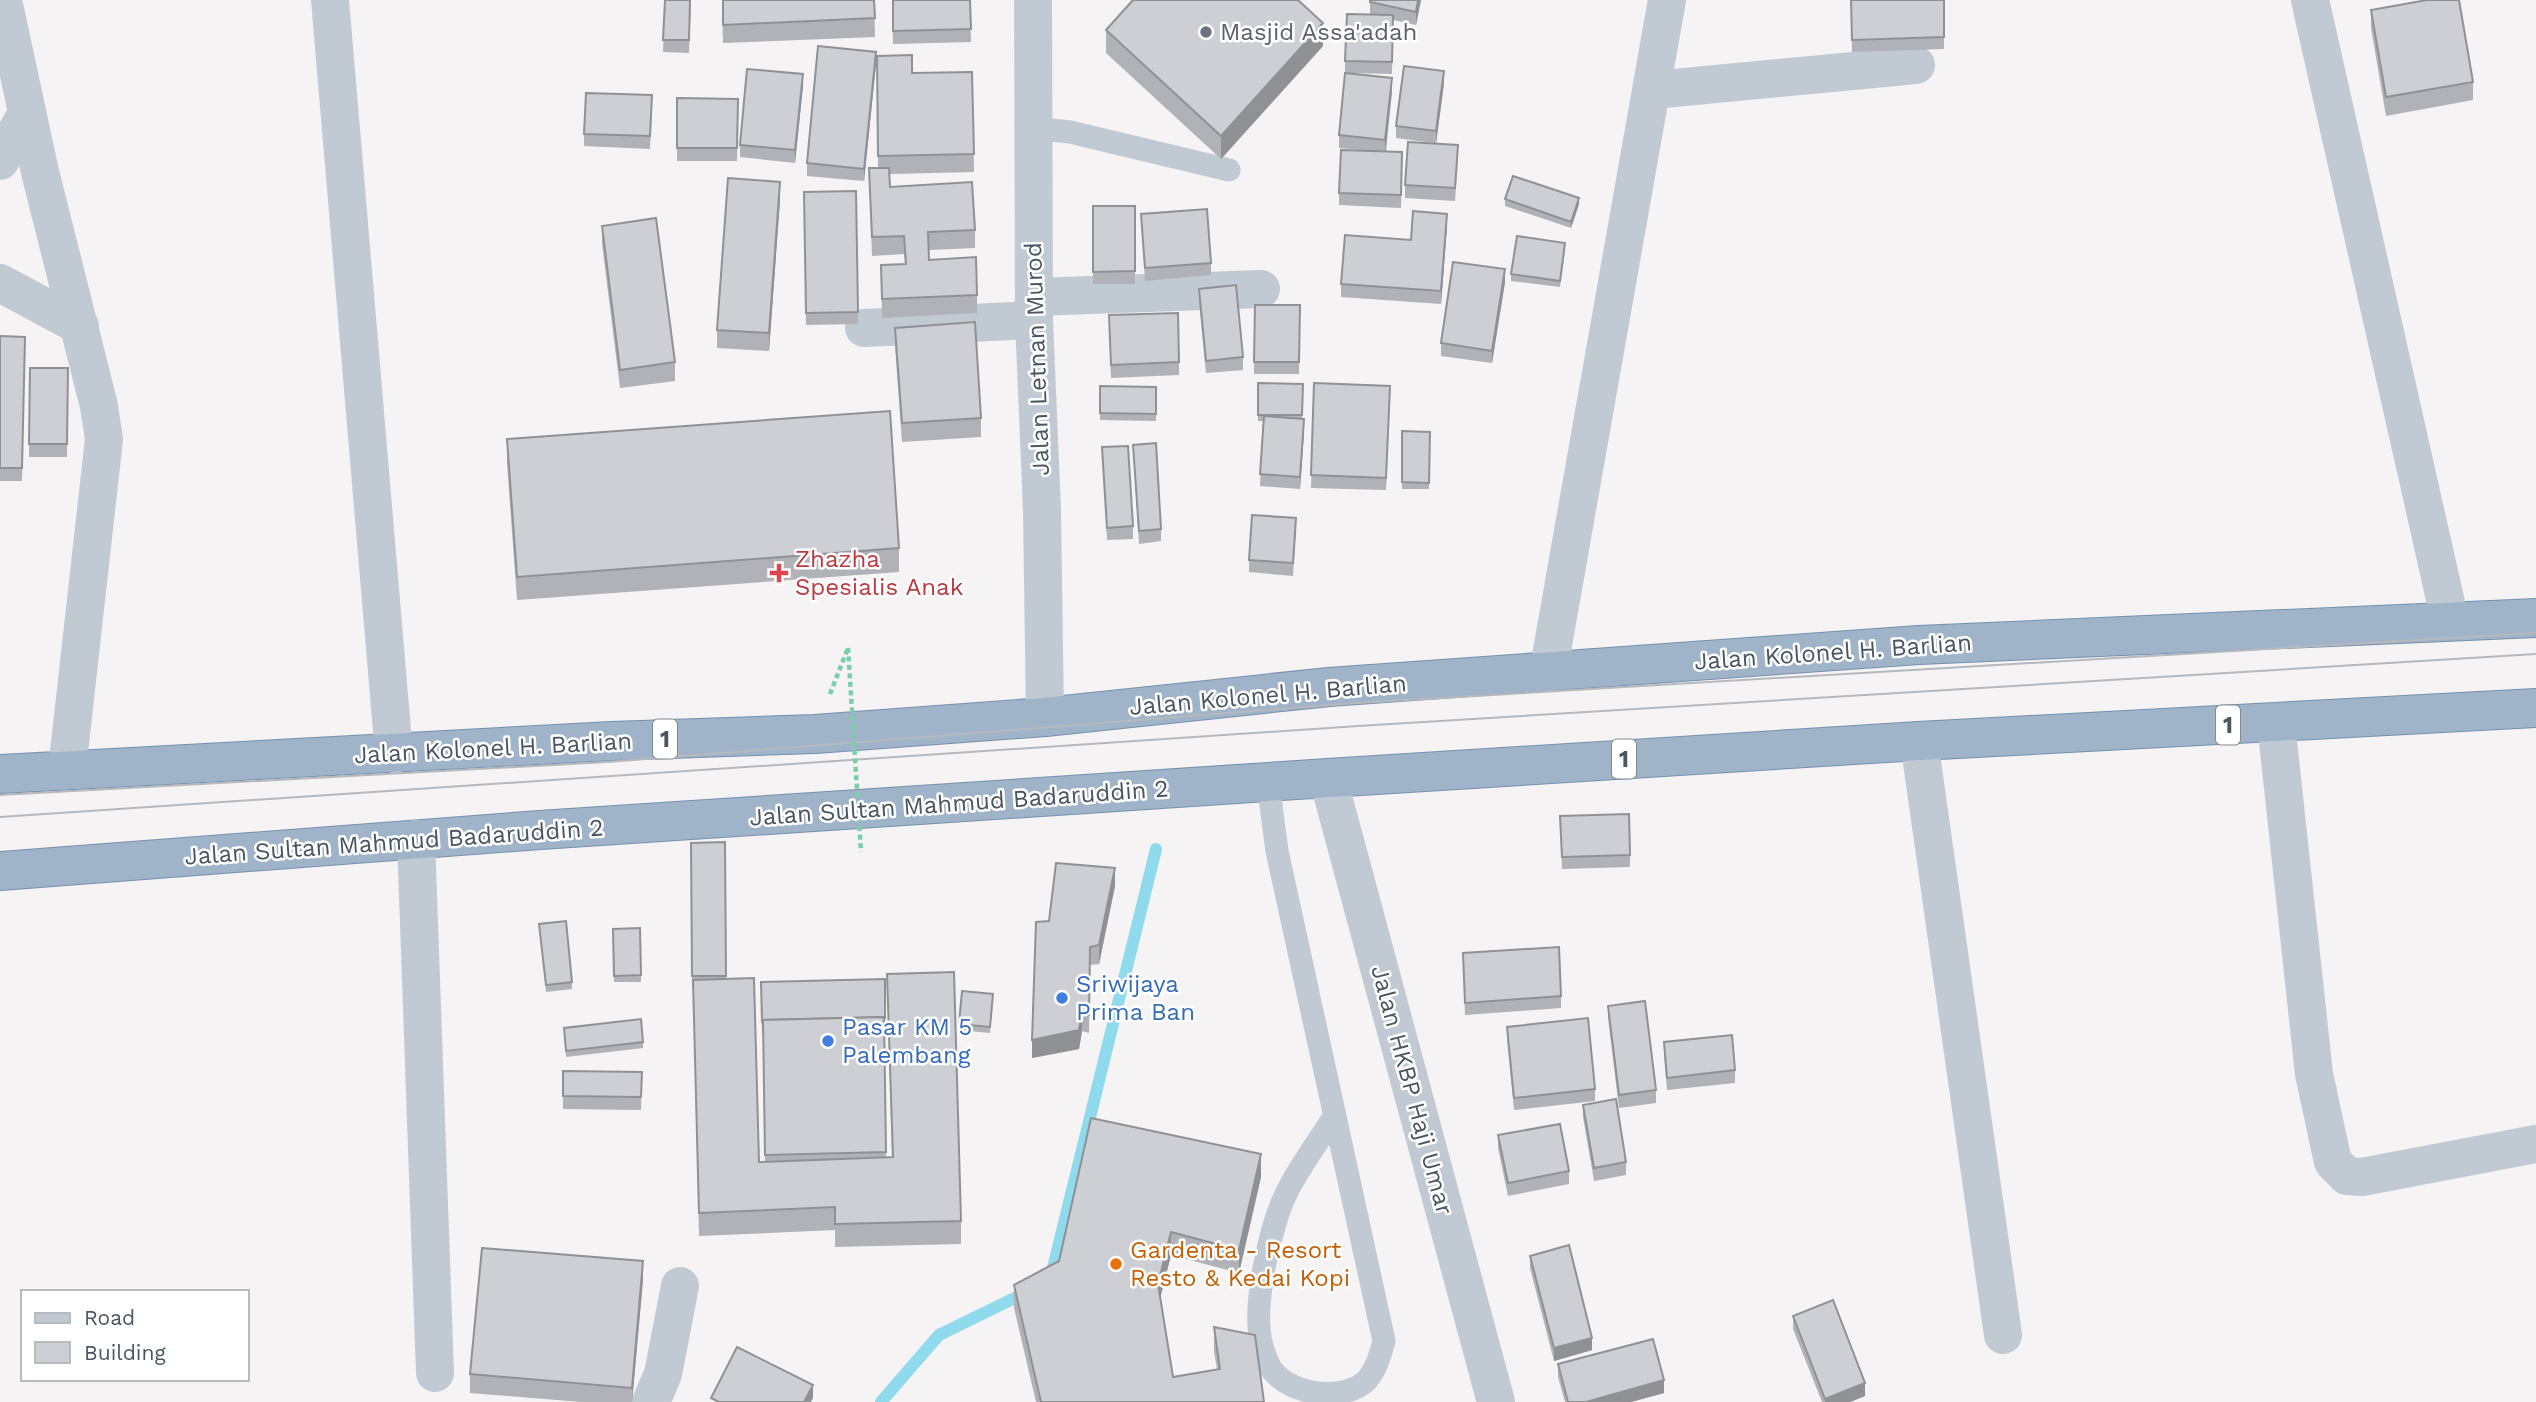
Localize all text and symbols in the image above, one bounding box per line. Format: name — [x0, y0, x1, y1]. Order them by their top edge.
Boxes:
place label: Masjid Assa'adah — [1220, 18, 1417, 46]
marker: Masjid Assa'adah — [1198, 24, 1214, 40]
street label: Jalan Letnan Murod — [1019, 242, 1055, 476]
place label: Zhazha Spesialis Anak — [795, 545, 964, 601]
marker: Zhazha Spesialis Anak — [769, 563, 789, 583]
street label: Jalan Kolonel H. Barlian — [1693, 628, 1973, 676]
street label: Jalan Kolonel H. Barlian — [1128, 669, 1408, 721]
road number: 1 — [2216, 706, 2240, 744]
road number: 1 — [653, 720, 677, 758]
street label: Jalan Kolonel H. Barlian — [353, 727, 633, 769]
road number: 1 — [1612, 740, 1636, 778]
street label: Jalan Sultan Mahmud Badaruddin 2 — [749, 774, 1169, 832]
street label: Jalan Sultan Mahmud Badaruddin 2 — [184, 813, 604, 871]
street label: Jalan HKBP Haji Umar — [1365, 962, 1459, 1218]
place label: Sriwijaya Prima Ban — [1076, 970, 1195, 1026]
marker: Sriwijaya Prima Ban — [1054, 990, 1070, 1006]
place label: Pasar KM 5 Palembang — [842, 1013, 972, 1069]
marker: Pasar KM 5 Palembang — [820, 1033, 836, 1049]
place label: Gardenta - Resort Resto & Kedai Kopi — [1130, 1236, 1350, 1292]
marker: Gardenta - Resort Resto & Kedai Kopi — [1108, 1256, 1124, 1272]
legend — [21, 1290, 248, 1381]
text: Road — [84, 1305, 135, 1330]
text: Building — [84, 1340, 166, 1365]

